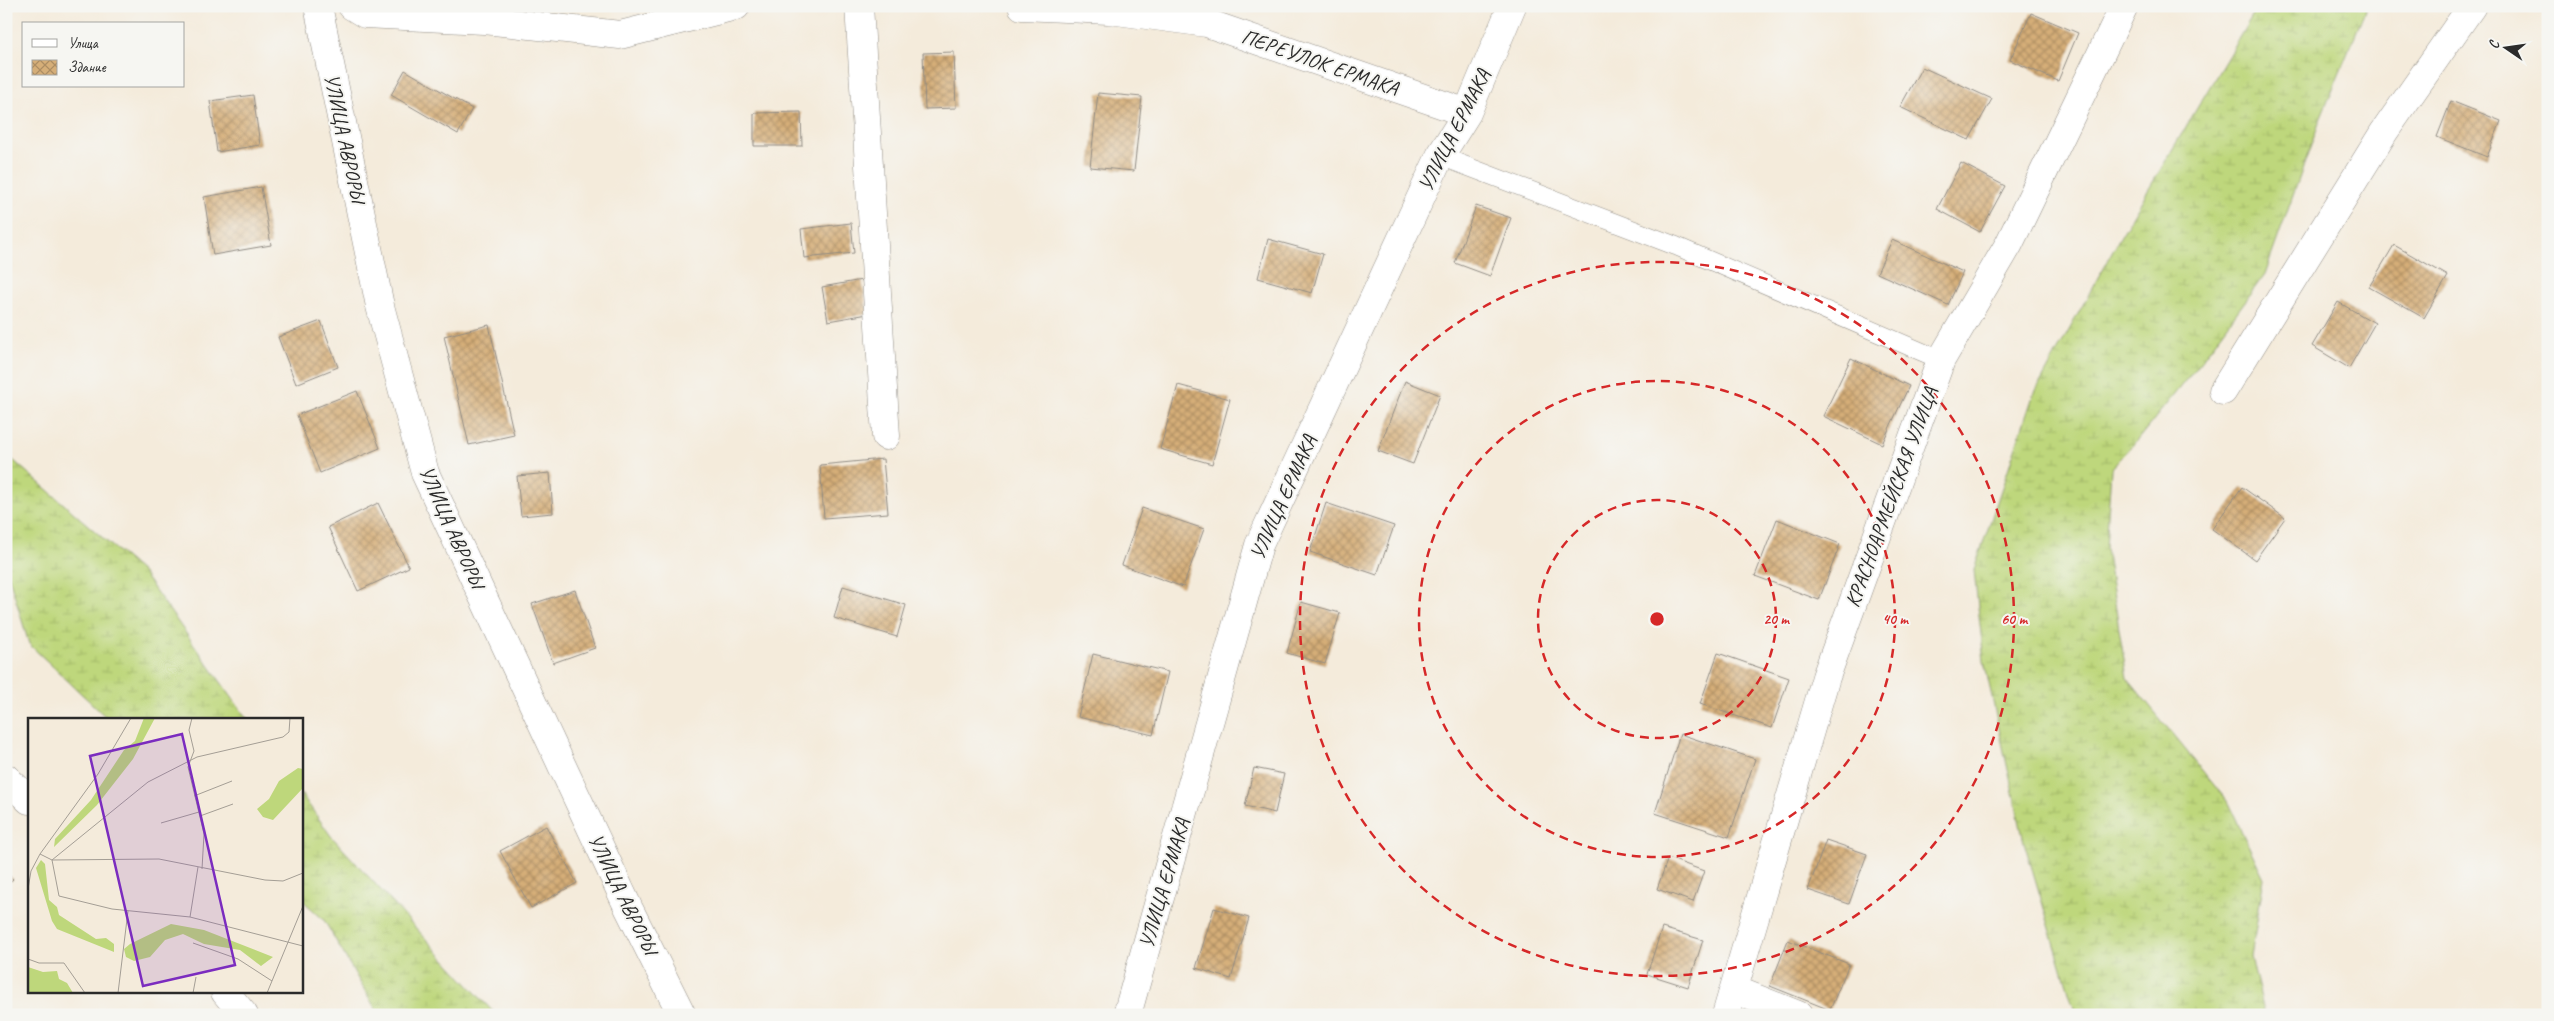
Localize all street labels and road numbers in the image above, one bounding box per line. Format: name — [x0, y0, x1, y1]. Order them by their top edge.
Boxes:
street label: ПЕРЕУЛОК ЕРМАКА — [1238, 23, 1403, 101]
street label: УЛИЦА ЕРМАКА — [1412, 64, 1496, 195]
street label: УЛИЦА АВРОРЫ — [319, 71, 372, 209]
street label: КРАСНОАРМЕЙСКАЯ УЛИЦА — [1839, 383, 1943, 611]
street label: УЛИЦА ЕРМАКА — [1244, 430, 1322, 563]
street label: УЛИЦА АВРОРЫ — [413, 462, 492, 596]
street label: УЛИЦА ЕРМАКА — [1133, 815, 1195, 951]
street label: УЛИЦА АВРОРЫ — [583, 829, 665, 962]

